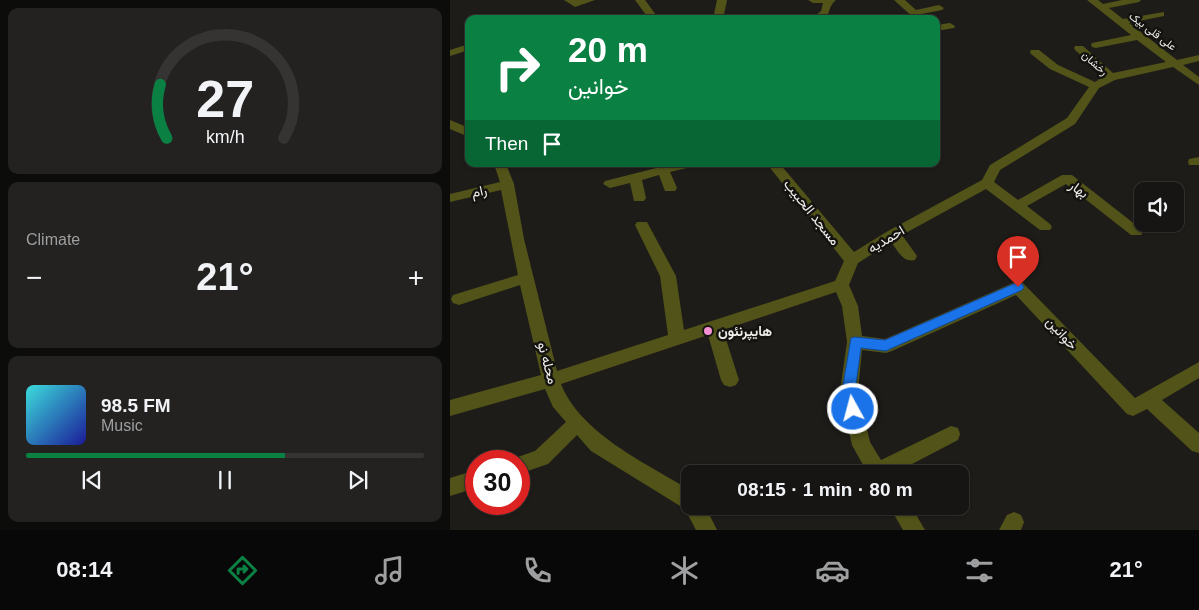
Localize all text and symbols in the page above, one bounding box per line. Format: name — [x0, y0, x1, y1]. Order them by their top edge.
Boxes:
street label: علی قلی بیک — [1127, 9, 1179, 54]
text: 20 m — [568, 30, 648, 69]
icon: right — [485, 35, 550, 100]
street label: رخشان — [1079, 49, 1110, 78]
text: 27 — [196, 70, 254, 128]
text: خوانین — [568, 74, 629, 99]
text: km/h — [206, 127, 244, 147]
icon: arrive — [538, 130, 566, 158]
text: Then — [485, 133, 528, 154]
street label: مسجد الحبیب — [780, 176, 843, 249]
street label: بهار — [1065, 176, 1092, 202]
street label: رام — [470, 181, 489, 202]
map controls — [1134, 182, 1184, 232]
button: sound — [1134, 182, 1184, 232]
street label: احمدیه — [865, 222, 907, 256]
text: Climate — [26, 231, 80, 248]
pin — [997, 236, 1039, 287]
icon: arrive — [1004, 243, 1032, 271]
text: 21° — [196, 256, 254, 298]
text: − — [26, 262, 42, 293]
text: + — [408, 262, 424, 293]
street label: خوانین — [1042, 313, 1081, 353]
place label: هایپرنئون — [718, 323, 772, 341]
marker: هایپرنئون — [702, 325, 714, 337]
street label: محله نو — [534, 340, 561, 386]
position arrow — [826, 382, 878, 434]
text: 98.5 FM — [101, 395, 171, 416]
text: Music — [101, 417, 143, 434]
speed limit sign: 30 — [465, 450, 530, 515]
icon: previous — [78, 466, 106, 494]
icon: pause — [211, 466, 239, 494]
icon: next — [344, 466, 372, 494]
text: 08:15 · 1 min · 80 m — [737, 479, 913, 500]
icon: directions — [225, 553, 260, 588]
icon: music — [372, 553, 407, 588]
icon: phone — [520, 553, 555, 588]
icon: climate — [667, 553, 702, 588]
icon: car — [815, 553, 850, 588]
icon: filters — [962, 553, 997, 588]
text: 08:14 — [56, 557, 112, 582]
text: 21° — [1109, 557, 1143, 582]

